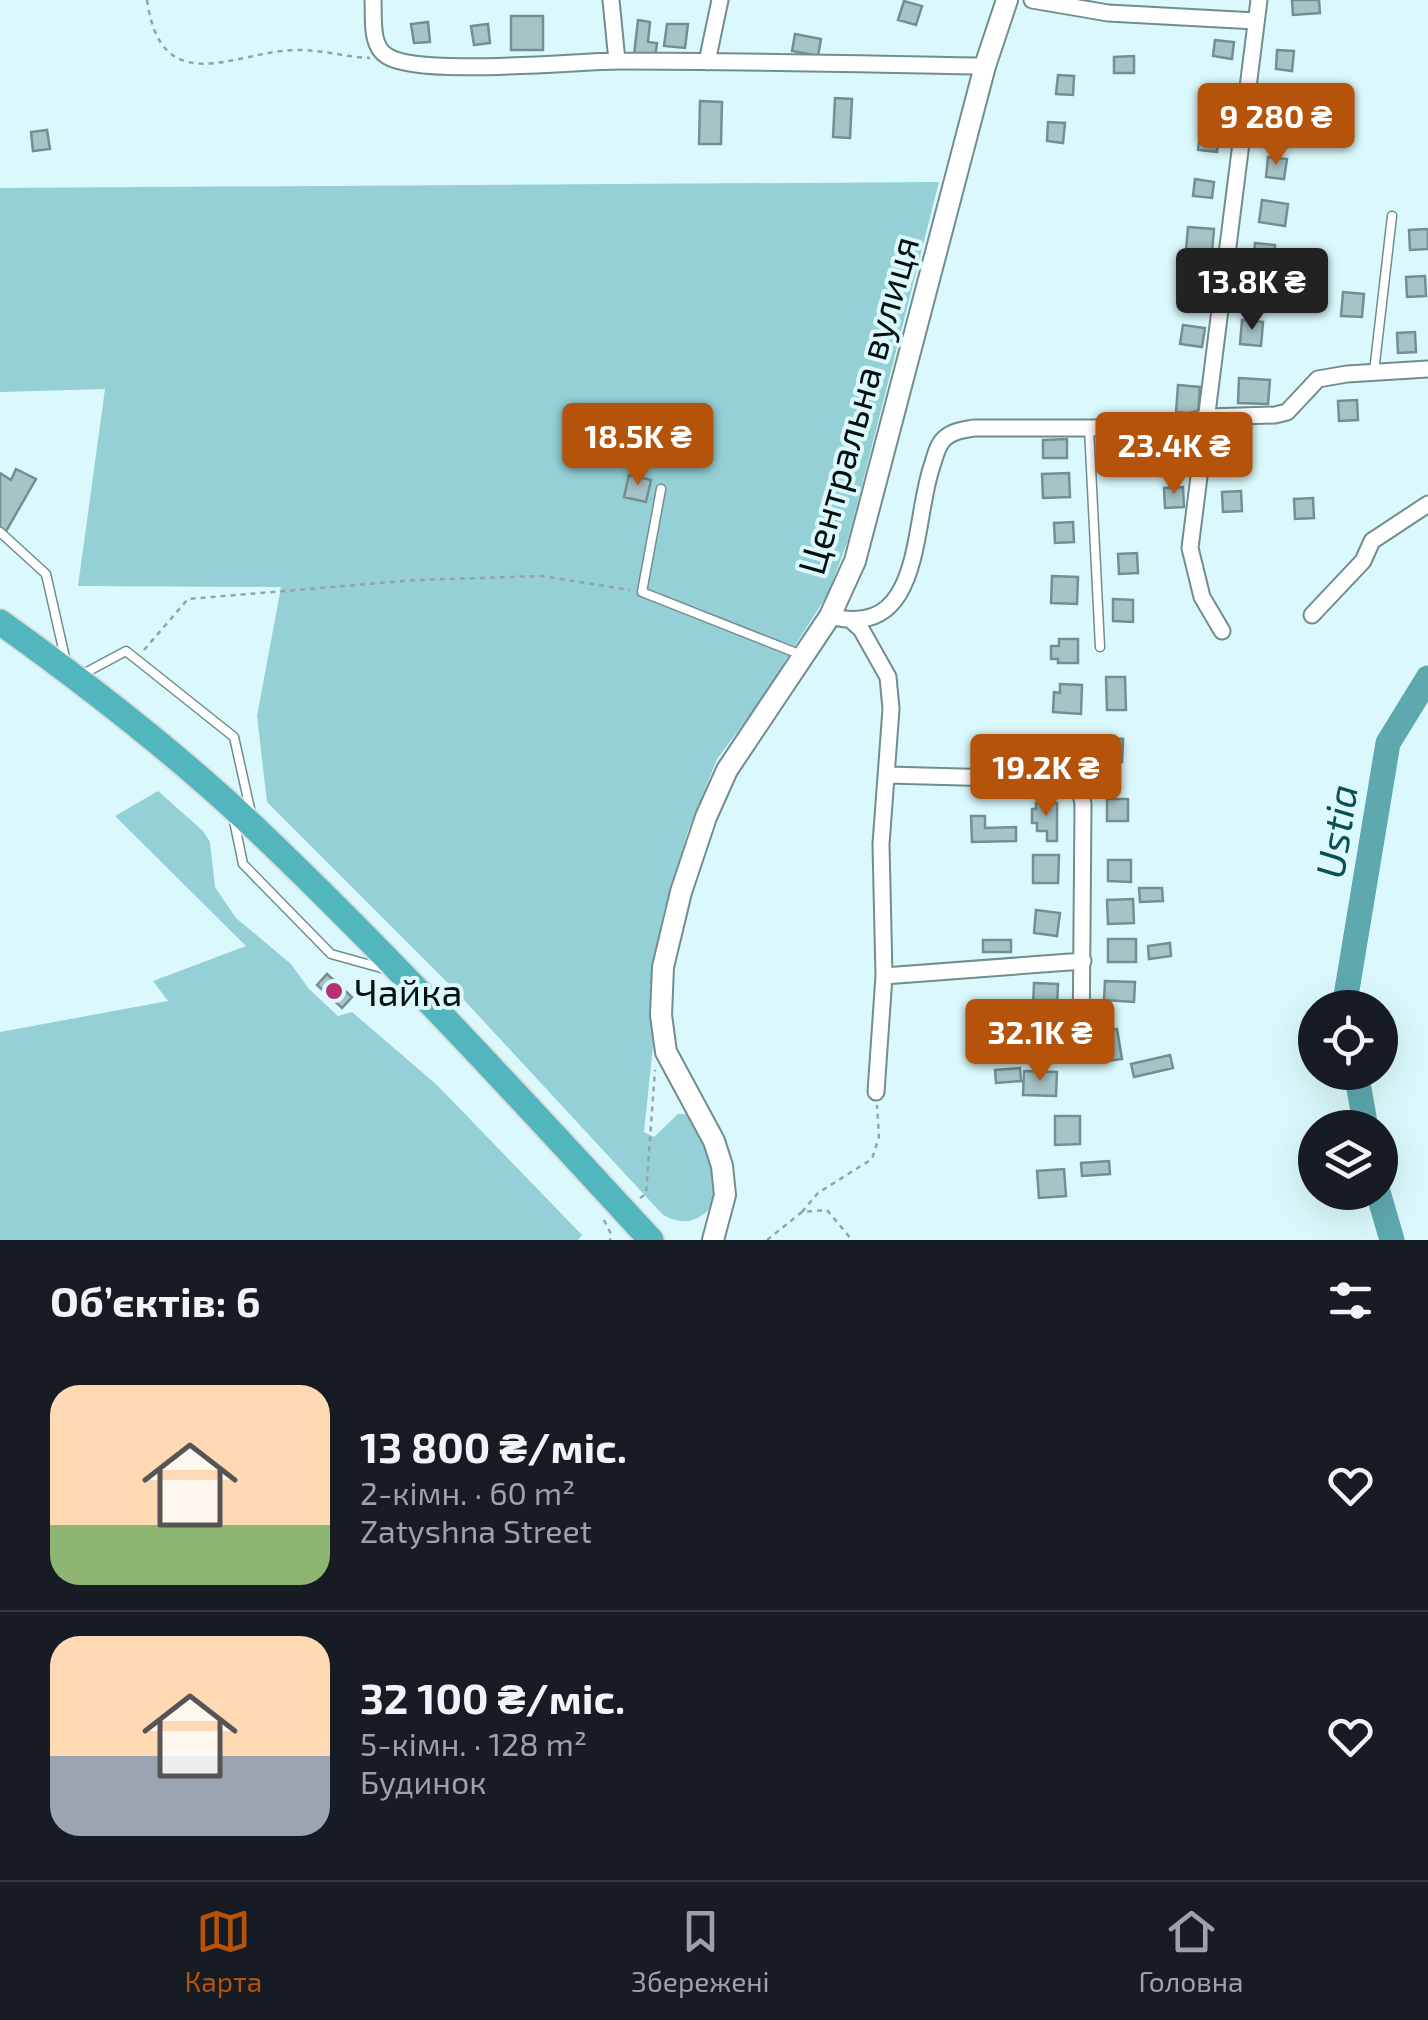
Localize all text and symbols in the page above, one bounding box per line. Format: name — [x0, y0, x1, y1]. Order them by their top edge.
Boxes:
pin: 9 280 ₴ — [1184, 83, 1368, 168]
text: 9 280 ₴ — [1220, 96, 1332, 134]
street label: Центральна вулиця — [787, 231, 927, 579]
pin: 13.8K ₴ — [1160, 248, 1344, 333]
text: 13.8K ₴ — [1198, 261, 1306, 299]
pin: 18.5K ₴ — [546, 403, 730, 488]
pin: 23.4K ₴ — [1082, 412, 1266, 497]
text: 18.5K ₴ — [584, 416, 692, 454]
text: 23.4K ₴ — [1117, 425, 1231, 463]
pin: 19.2K ₴ — [954, 734, 1138, 819]
text: 19.2K ₴ — [992, 747, 1100, 785]
water label: Ustia — [1304, 781, 1366, 881]
place label: Чайка — [354, 968, 462, 1014]
marker: Чайка — [323, 980, 345, 1002]
map controls — [1298, 990, 1398, 1210]
button: locate — [1298, 990, 1398, 1090]
pin: 32.1K ₴ — [948, 999, 1132, 1084]
text: 32.1K ₴ — [987, 1012, 1093, 1050]
button: layers — [1298, 1110, 1398, 1210]
icon: filters — [1323, 1273, 1378, 1328]
text: Об’єктів: 6 — [50, 1275, 260, 1325]
text: 13 800 ₴/міс. — [360, 1421, 627, 1471]
icon: home — [130, 1425, 250, 1545]
icon: heart — [1323, 1458, 1378, 1513]
text: 2-кімн. · 60 m² — [360, 1473, 575, 1511]
text: Zatyshna Street — [360, 1511, 592, 1549]
text: 32 100 ₴/міс. — [360, 1672, 625, 1722]
icon: home — [130, 1676, 250, 1796]
icon: heart — [1323, 1709, 1378, 1764]
text: 5-кімн. · 128 m² — [360, 1724, 587, 1762]
text: Будинок — [360, 1762, 486, 1800]
tab: Карта — [185, 1904, 262, 1998]
tab: Збережені — [631, 1904, 770, 1998]
tab: Головна — [1139, 1904, 1243, 1998]

